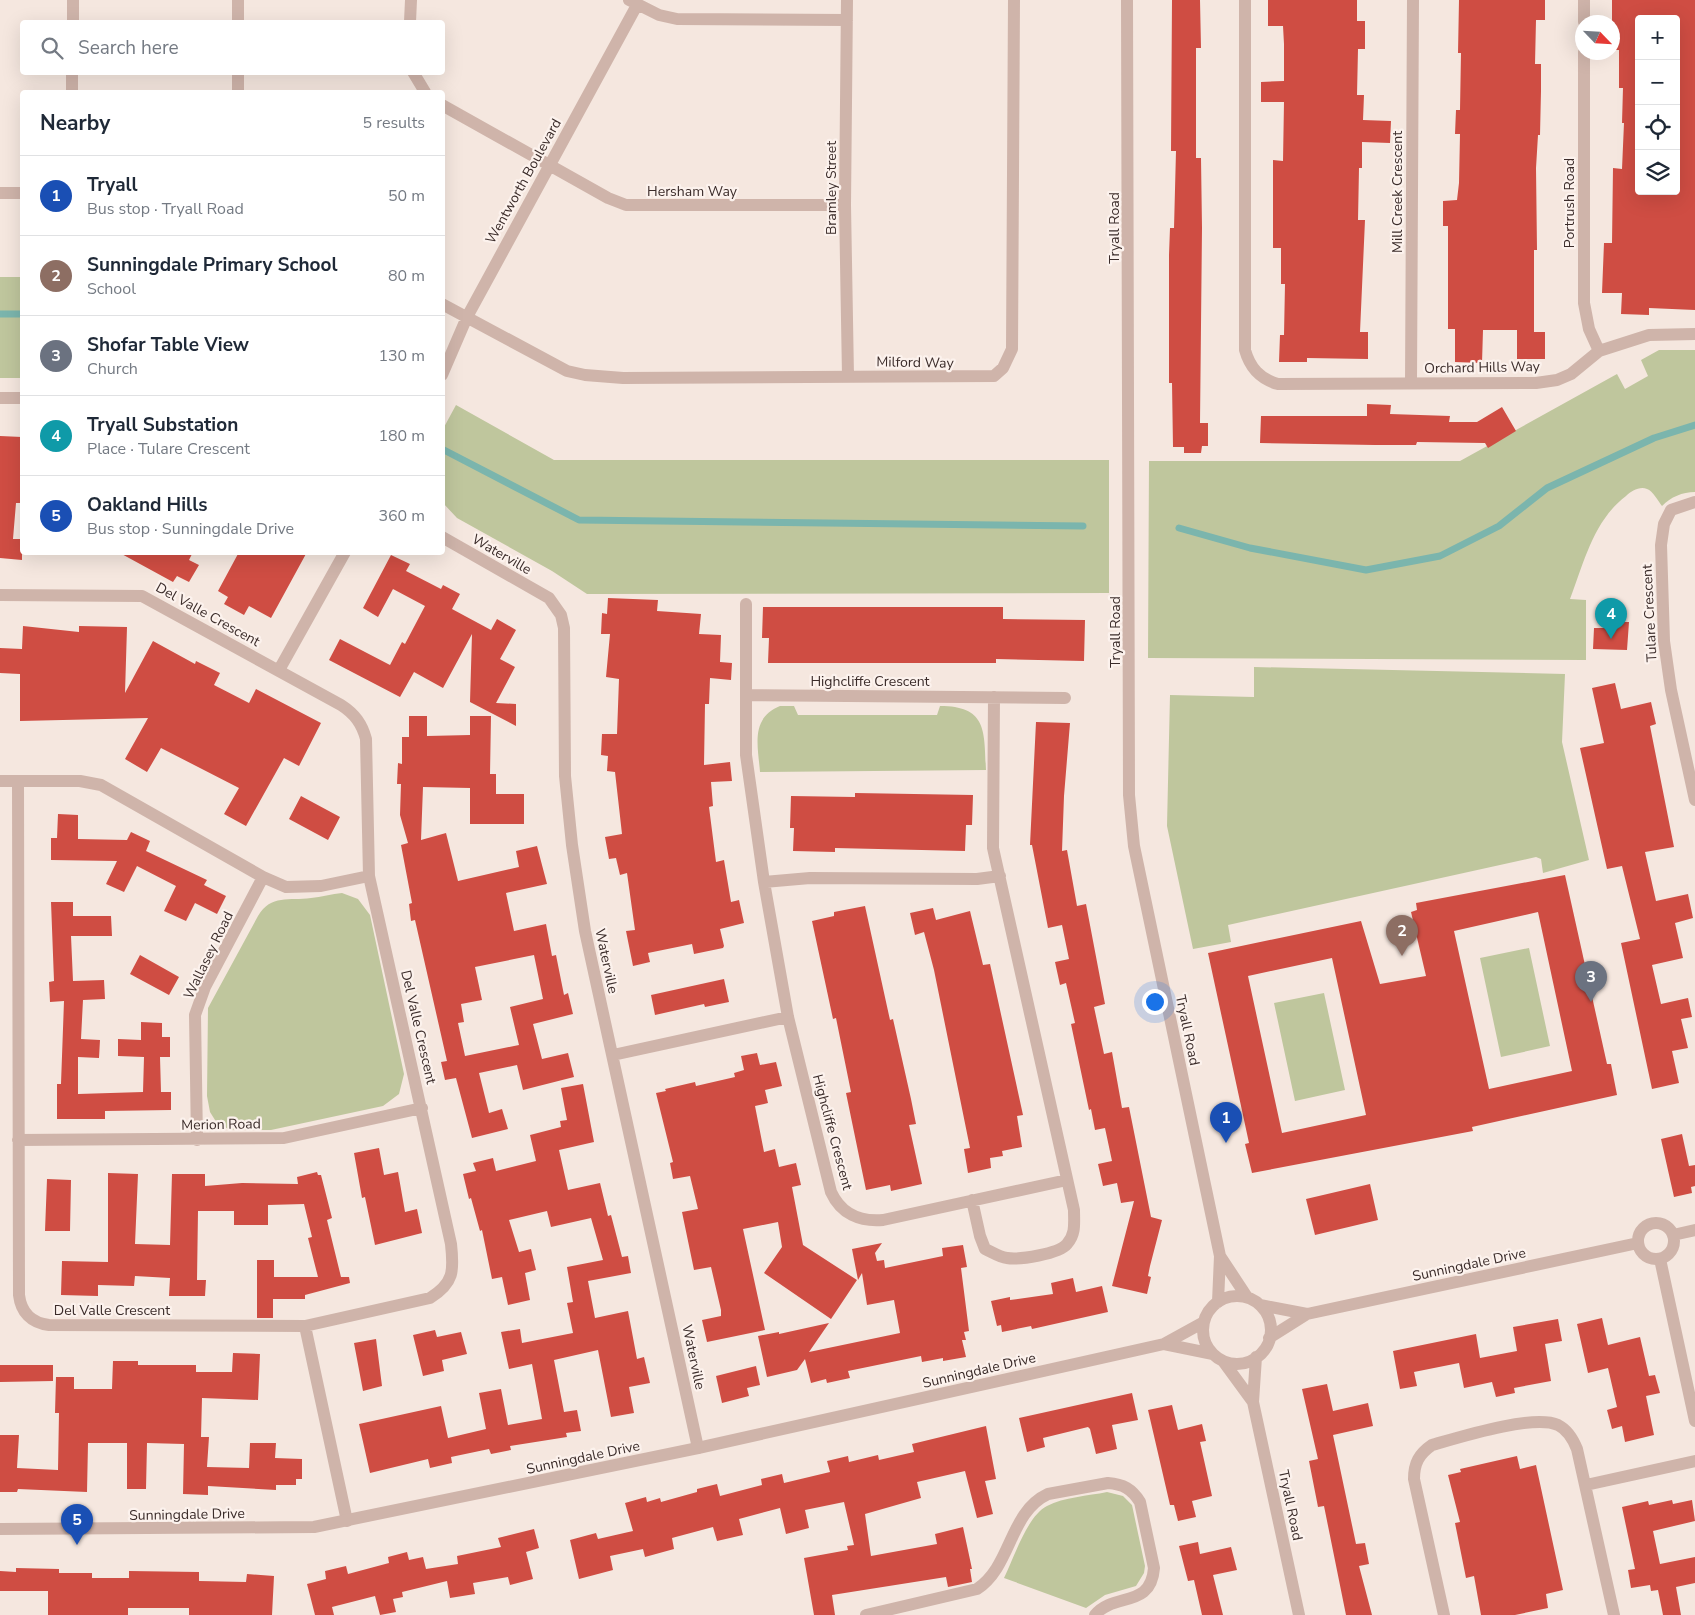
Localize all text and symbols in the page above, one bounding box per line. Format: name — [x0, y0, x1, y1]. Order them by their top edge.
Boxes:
north arrow — [1575, 15, 1620, 60]
map controls — [1635, 15, 1680, 195]
button: + — [1635, 15, 1680, 60]
search box — [20, 20, 445, 75]
icon: search — [38, 34, 66, 62]
text: Search here — [78, 35, 179, 61]
button: − — [1635, 60, 1680, 105]
button: locate — [1635, 105, 1680, 150]
text: Nearby — [40, 109, 110, 137]
text: 5 results — [363, 112, 425, 134]
street label: Wentworth Boulevard — [481, 115, 566, 247]
street label: Mill Creek Crescent — [1388, 131, 1407, 253]
street label: Bramley Street — [822, 141, 841, 235]
button: layers — [1635, 150, 1680, 195]
street label: Portrush Road — [1560, 158, 1579, 248]
text: Tryall — [87, 172, 138, 198]
street label: Hersham Way — [647, 182, 738, 201]
text: 1 — [51, 185, 61, 207]
text: 50 m — [388, 185, 425, 207]
street label: Tryall Road — [1105, 192, 1124, 264]
text: Bus stop · Tryall Road — [87, 198, 244, 220]
text: Sunningdale Primary School — [87, 252, 338, 278]
text: 2 — [51, 265, 61, 287]
text: 80 m — [388, 265, 425, 287]
text: School — [87, 278, 136, 300]
text: Shofar Table View — [87, 332, 249, 358]
text: 3 — [51, 345, 61, 367]
text: 130 m — [378, 345, 425, 367]
street label: Milford Way — [876, 352, 955, 373]
street label: Orchard Hills Way — [1424, 357, 1541, 378]
text: Church — [87, 358, 138, 380]
text: Tryall Substation — [87, 412, 238, 438]
text: 4 — [51, 425, 61, 447]
text: 180 m — [378, 425, 425, 447]
text: Place · Tulare Crescent — [87, 438, 250, 460]
text: Oakland Hills — [87, 492, 207, 518]
text: 5 — [51, 505, 61, 527]
text: 360 m — [378, 505, 425, 527]
text: Bus stop · Sunningdale Drive — [87, 518, 294, 540]
street label: Waterville — [468, 530, 535, 579]
street label: Tulare Crescent — [1637, 563, 1662, 662]
street label: Del Valle Crescent — [152, 578, 263, 651]
street label: Tryall Road — [1106, 596, 1125, 668]
pin: 4 — [1595, 598, 1627, 639]
street label: Highcliffe Crescent — [810, 672, 930, 691]
street label: Wallasey Road — [179, 908, 238, 1002]
pin: 2 — [1386, 915, 1418, 956]
street label: Waterville — [590, 927, 623, 995]
pin: 3 — [1575, 961, 1607, 1002]
street label: Del Valle Crescent — [396, 968, 441, 1086]
your location — [1142, 989, 1168, 1015]
street label: Tryall Road — [1171, 993, 1204, 1067]
street label: Highcliffe Crescent — [808, 1072, 857, 1192]
pin: 1 — [1210, 1102, 1242, 1143]
street label: Merion Road — [181, 1114, 261, 1135]
street label: Sunningdale Drive — [1411, 1243, 1528, 1286]
street label: Del Valle Crescent — [54, 1301, 170, 1320]
street label: Waterville — [677, 1323, 710, 1391]
street label: Sunningdale Drive — [921, 1348, 1038, 1393]
street label: Sunningdale Drive — [525, 1436, 642, 1479]
street label: Tryall Road — [1274, 1468, 1307, 1542]
pin: 5 — [61, 1504, 93, 1545]
street label: Sunningdale Drive — [129, 1504, 245, 1525]

